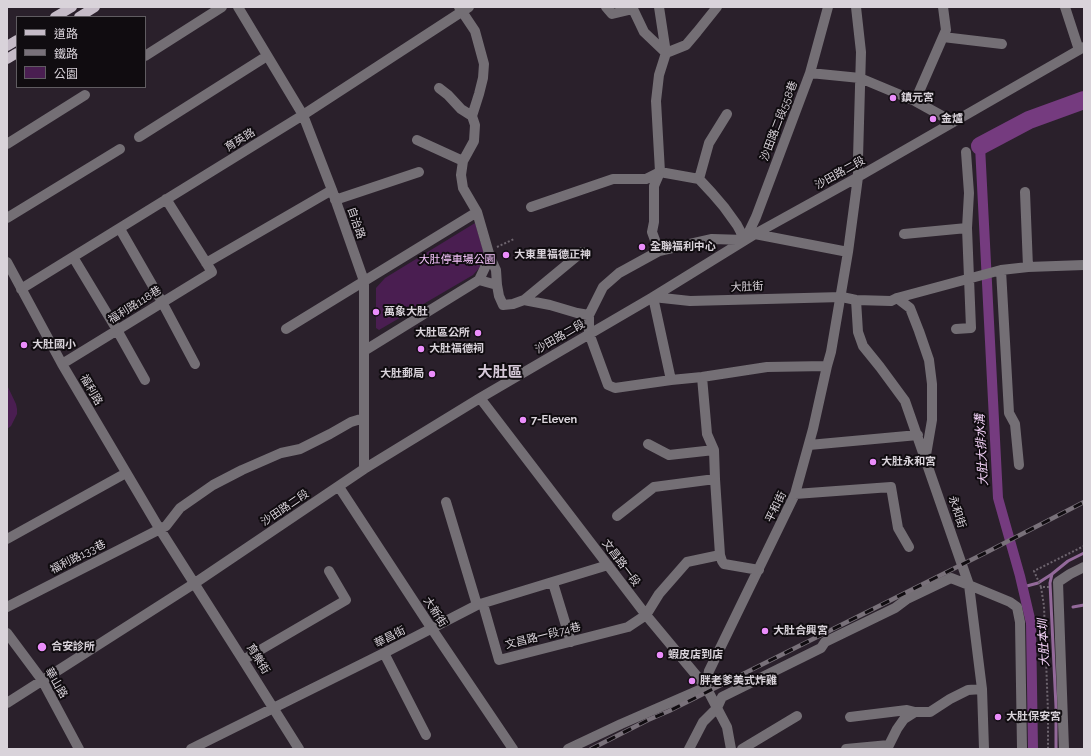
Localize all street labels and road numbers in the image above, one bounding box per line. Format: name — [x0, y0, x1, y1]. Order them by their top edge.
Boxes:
street label: 沙田路二段558巷 — [758, 79, 800, 163]
street label: 育英路 — [223, 126, 257, 154]
street label: 沙田路二段 — [813, 154, 867, 192]
street label: 自治路 — [344, 205, 368, 241]
street label: 大肚街 — [730, 280, 764, 294]
street label: 福利路118巷 — [106, 284, 164, 326]
street label: 沙田路二段 — [533, 318, 587, 356]
street label: 福利路 — [77, 372, 105, 408]
street label: 沙田路二段 — [259, 487, 311, 529]
street label: 平和街 — [763, 489, 789, 525]
street label: 永和街 — [946, 494, 968, 530]
street label: 福利路133巷 — [48, 537, 108, 577]
street label: 文昌路一段 — [599, 537, 643, 589]
street label: 大新街 — [420, 595, 450, 629]
street label: 文昌路一段74巷 — [504, 620, 582, 652]
street label: 華昌街 — [372, 624, 408, 650]
street label: 育樂街 — [244, 642, 272, 676]
street label: 華山路 — [42, 665, 70, 701]

